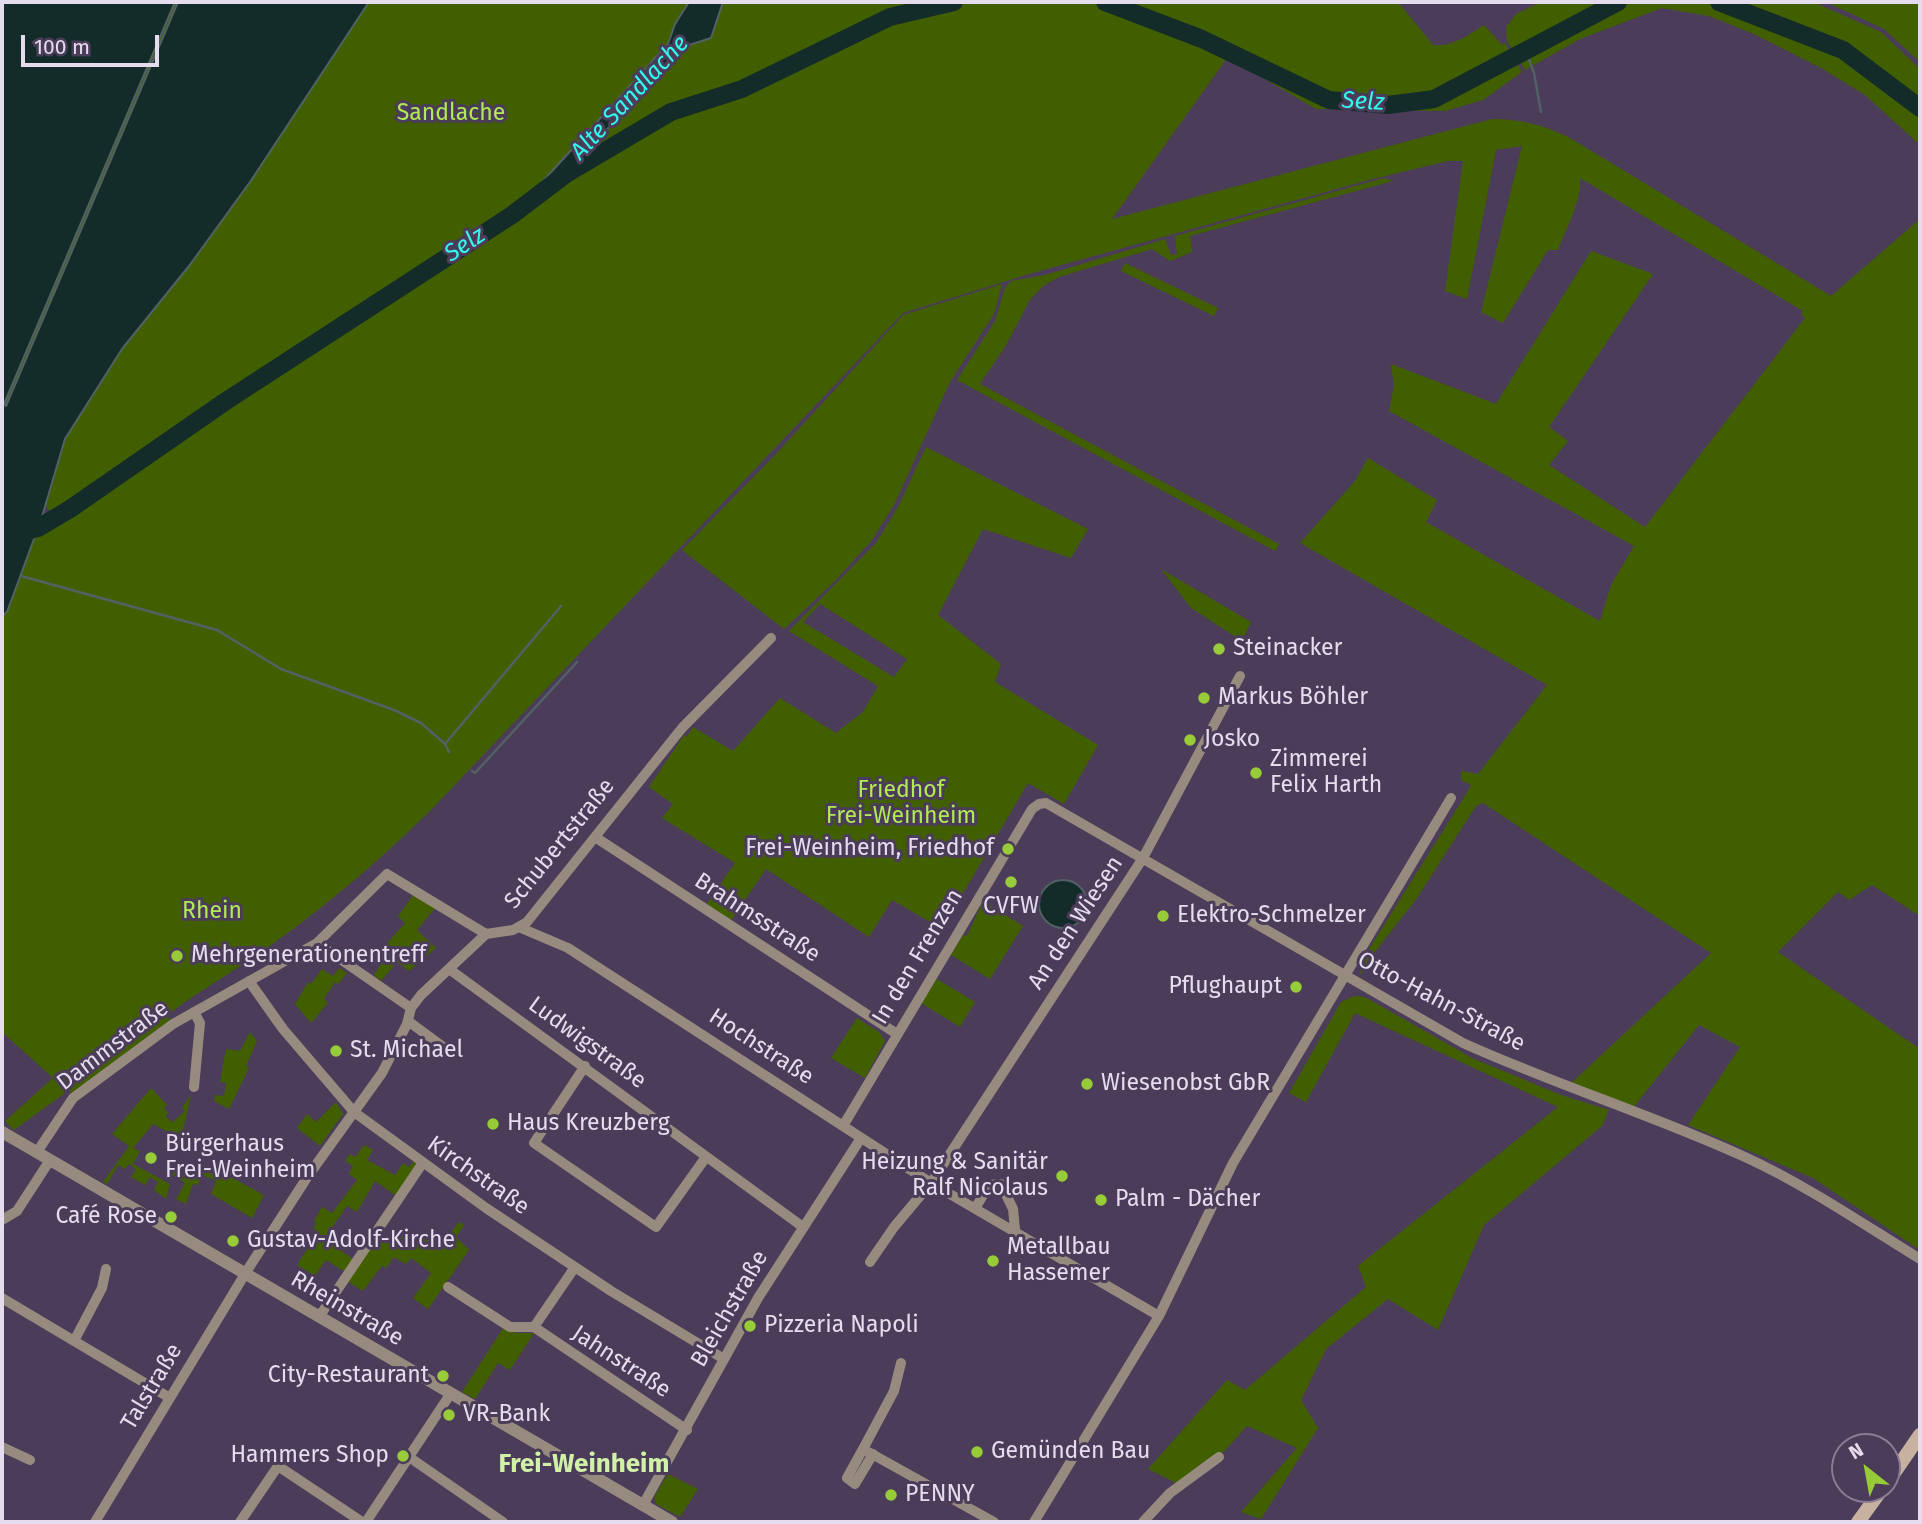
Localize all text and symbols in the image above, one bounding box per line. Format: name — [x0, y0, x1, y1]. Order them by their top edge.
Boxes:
scale bar — [24, 21, 163, 65]
water label: Alte Sandlache — [565, 30, 695, 166]
text: 100 m — [34, 34, 90, 60]
water label: Selz — [1341, 86, 1385, 118]
park label: Sandlache — [397, 100, 505, 128]
water label: Selz — [439, 221, 491, 269]
place label: Steinacker — [1233, 635, 1342, 663]
marker: Steinacker — [1211, 641, 1227, 657]
place label: Markus Böhler — [1218, 684, 1368, 712]
marker: Markus Böhler — [1196, 690, 1212, 706]
place label: Josko — [1204, 726, 1260, 754]
marker: Josko — [1182, 732, 1198, 748]
place label: Zimmerei Felix Harth — [1270, 746, 1382, 800]
marker: Zimmerei Felix Harth — [1248, 765, 1264, 781]
street label: Schubertstraße — [499, 773, 621, 915]
park label: Friedhof Frei-Weinheim — [826, 777, 976, 831]
place label: Frei-Weinheim, Friedhof — [745, 835, 994, 863]
marker: Frei-Weinheim, Friedhof — [1000, 841, 1016, 857]
street label: An den Wiesen — [1023, 851, 1129, 995]
street label: Brahmsstraße — [689, 867, 825, 969]
marker: CVFW — [1003, 874, 1019, 890]
street label: In den Frenzen — [867, 884, 969, 1030]
place label: CVFW — [983, 893, 1039, 921]
park label: Rhein — [182, 898, 242, 926]
place label: Elektro-Schmelzer — [1177, 902, 1366, 930]
marker: Elektro-Schmelzer — [1155, 908, 1171, 924]
place label: Mehrgenerationentreff — [191, 942, 426, 970]
street label: Otto-Hahn-Straße — [1352, 946, 1530, 1058]
marker: Mehrgenerationentreff — [169, 948, 185, 964]
place label: Pflughaupt — [1168, 973, 1282, 1001]
marker: Pflughaupt — [1288, 979, 1304, 995]
street label: Ludwigstraße — [523, 991, 651, 1095]
street label: Dammstraße — [52, 995, 174, 1097]
street label: Hochstraße — [703, 1003, 819, 1091]
place label: St. Michael — [350, 1037, 463, 1065]
marker: St. Michael — [328, 1043, 344, 1059]
place label: Wiesenobst GbR — [1101, 1070, 1270, 1098]
marker: Wiesenobst GbR — [1079, 1076, 1095, 1092]
place label: Haus Kreuzberg — [507, 1110, 670, 1138]
marker: Haus Kreuzberg — [485, 1116, 501, 1132]
place label: Bürgerhaus Frei-Weinheim — [165, 1131, 315, 1185]
street label: Kirchstraße — [422, 1131, 534, 1221]
place label: Heizung & Sanitär Ralf Nicolaus — [861, 1149, 1048, 1203]
marker: Bürgerhaus Frei-Weinheim — [143, 1150, 159, 1166]
marker: Heizung & Sanitär Ralf Nicolaus — [1054, 1168, 1070, 1184]
place label: Palm - Dächer — [1115, 1186, 1260, 1214]
marker: Palm - Dächer — [1093, 1192, 1109, 1208]
place label: Café Rose — [55, 1203, 157, 1231]
marker: Café Rose — [163, 1209, 179, 1225]
place label: Gustav-Adolf-Kirche — [247, 1227, 455, 1255]
marker: Gustav-Adolf-Kirche — [225, 1233, 241, 1249]
place label: Metallbau Hassemer — [1007, 1234, 1111, 1288]
street label: Bleichstraße — [686, 1246, 774, 1372]
marker: Metallbau Hassemer — [985, 1253, 1001, 1269]
street label: Rheinstraße — [286, 1266, 408, 1352]
place label: Pizzeria Napoli — [764, 1312, 919, 1340]
marker: Pizzeria Napoli — [742, 1318, 758, 1334]
street label: Jahnstraße — [566, 1320, 676, 1404]
street label: Talstraße — [116, 1339, 188, 1435]
place label: City-Restaurant — [268, 1362, 429, 1390]
marker: City-Restaurant — [435, 1368, 451, 1384]
place label: VR-Bank — [463, 1401, 550, 1429]
marker: VR-Bank — [441, 1407, 457, 1423]
north arrow — [1831, 1433, 1901, 1503]
place label: Gemünden Bau — [991, 1438, 1150, 1466]
text: N — [1845, 1438, 1867, 1464]
place label: Hammers Shop — [230, 1442, 389, 1470]
marker: Gemünden Bau — [969, 1444, 985, 1460]
marker: Hammers Shop — [395, 1448, 411, 1464]
district label: Frei-Weinheim — [499, 1449, 669, 1481]
place label: PENNY — [905, 1481, 975, 1509]
marker: PENNY — [883, 1487, 899, 1503]

